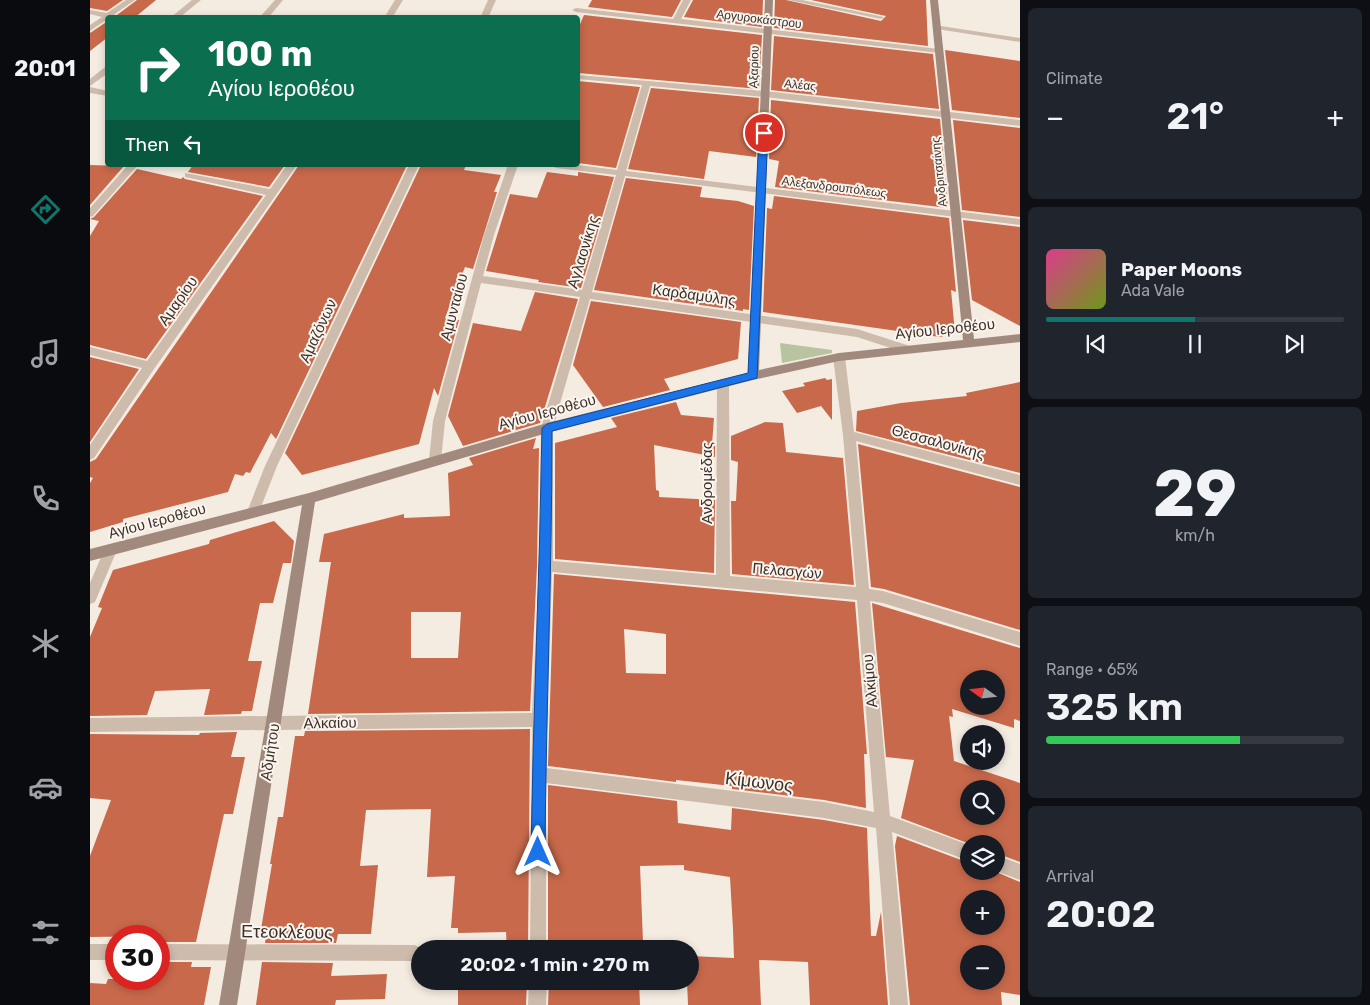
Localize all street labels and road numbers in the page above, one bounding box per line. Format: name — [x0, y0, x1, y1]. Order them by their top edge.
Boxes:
street label: Αργυροκάστρου — [716, 7, 802, 31]
street label: Αξαρίου — [746, 45, 762, 89]
street label: Αλέας — [783, 76, 817, 94]
street label: Ανδριτσαίνης — [928, 136, 950, 208]
street label: Αλεξανδρουπόλεως — [781, 174, 887, 200]
street label: Αγλαονίκης — [563, 213, 603, 291]
street label: Αμυνταίου — [436, 272, 472, 342]
street label: Αμαρίου — [155, 273, 201, 329]
street label: Καρδαμύλης — [651, 280, 737, 310]
street label: Αμαζόνων — [295, 296, 341, 366]
street label: Αγίου Ιεροθέου — [894, 315, 996, 343]
street label: Αγίου Ιεροθέου — [496, 390, 598, 434]
street label: Θεσσαλονίκης — [890, 421, 986, 463]
street label: Ανδρομέδας — [698, 442, 716, 524]
street label: Αγίου Ιεροθέου — [106, 499, 208, 543]
street label: Πελασγών — [752, 559, 822, 583]
street label: Αλκίμου — [859, 654, 881, 708]
street label: Αλκαίου — [303, 714, 357, 732]
street label: Αδμήτου — [257, 722, 283, 782]
street label: Κίμωνος — [724, 767, 794, 797]
street label: Ετεοκλέους — [241, 920, 333, 944]

